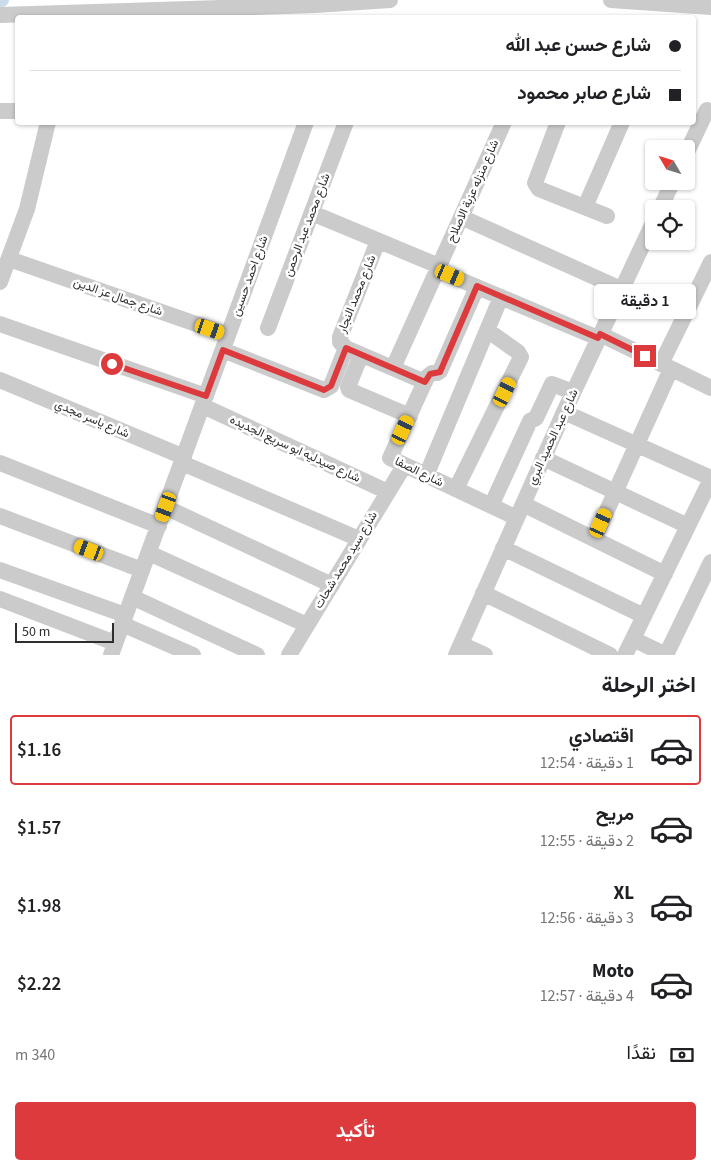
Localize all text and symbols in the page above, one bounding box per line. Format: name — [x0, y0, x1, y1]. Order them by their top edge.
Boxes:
text: شارع حسن عبد الله — [505, 32, 651, 59]
text: شارع صابر محمود — [517, 80, 651, 107]
street label: شارع منزله عزبة الاصلاح — [443, 137, 503, 245]
north arrow — [645, 140, 695, 190]
map controls — [645, 140, 695, 250]
street label: شارع محمد عبد الرحمن — [279, 171, 335, 279]
button: locate — [645, 200, 695, 250]
street label: شارع احمد حسين — [228, 233, 272, 319]
street label: شارع محمد النجار — [333, 253, 380, 336]
car — [433, 262, 466, 288]
street label: شارع جمال عز الدين — [71, 274, 165, 320]
callout: 1 دقيقة — [594, 284, 696, 318]
text: 1 دقيقة — [621, 290, 669, 312]
car — [193, 317, 226, 341]
route end — [634, 345, 656, 367]
route start — [101, 353, 123, 375]
car — [491, 375, 518, 409]
street label: شارع عبد الحميد البري — [523, 386, 584, 488]
street label: شارع ياسر مجدي — [52, 396, 132, 443]
street label: شارع صيدليه ابو سريع الجديده — [227, 411, 363, 487]
car — [389, 413, 416, 447]
street label: شارع الصفا — [392, 453, 446, 491]
car — [153, 490, 178, 524]
car — [588, 506, 613, 540]
street label: شارع سيد محمد شحات — [310, 508, 382, 612]
car — [72, 538, 105, 562]
scale bar — [15, 620, 114, 643]
text: 50 m — [22, 622, 50, 642]
text: اختر الرحلة — [601, 669, 696, 701]
text: اقتصادي — [569, 723, 634, 750]
icon: car — [649, 728, 694, 773]
text: $1.16 — [17, 737, 61, 764]
text: 1 دقيقة · 12:54 — [540, 752, 634, 774]
text: مريح — [596, 801, 634, 828]
icon: car — [649, 806, 694, 851]
text: $1.57 — [17, 815, 61, 842]
text: 2 دقيقة · 12:55 — [540, 830, 634, 852]
text: XL — [613, 880, 634, 907]
icon: car — [649, 884, 694, 929]
text: $1.98 — [17, 893, 61, 920]
text: 3 دقيقة · 12:56 — [540, 907, 634, 929]
text: Moto — [592, 958, 634, 985]
icon: car — [649, 962, 694, 1007]
text: $2.22 — [17, 971, 61, 998]
text: 4 دقيقة · 12:57 — [540, 985, 634, 1007]
text: نقدًا — [627, 1040, 656, 1067]
icon: cash — [668, 1041, 696, 1069]
text: 340 m — [15, 1044, 55, 1066]
button: تأكيد — [15, 1102, 696, 1160]

